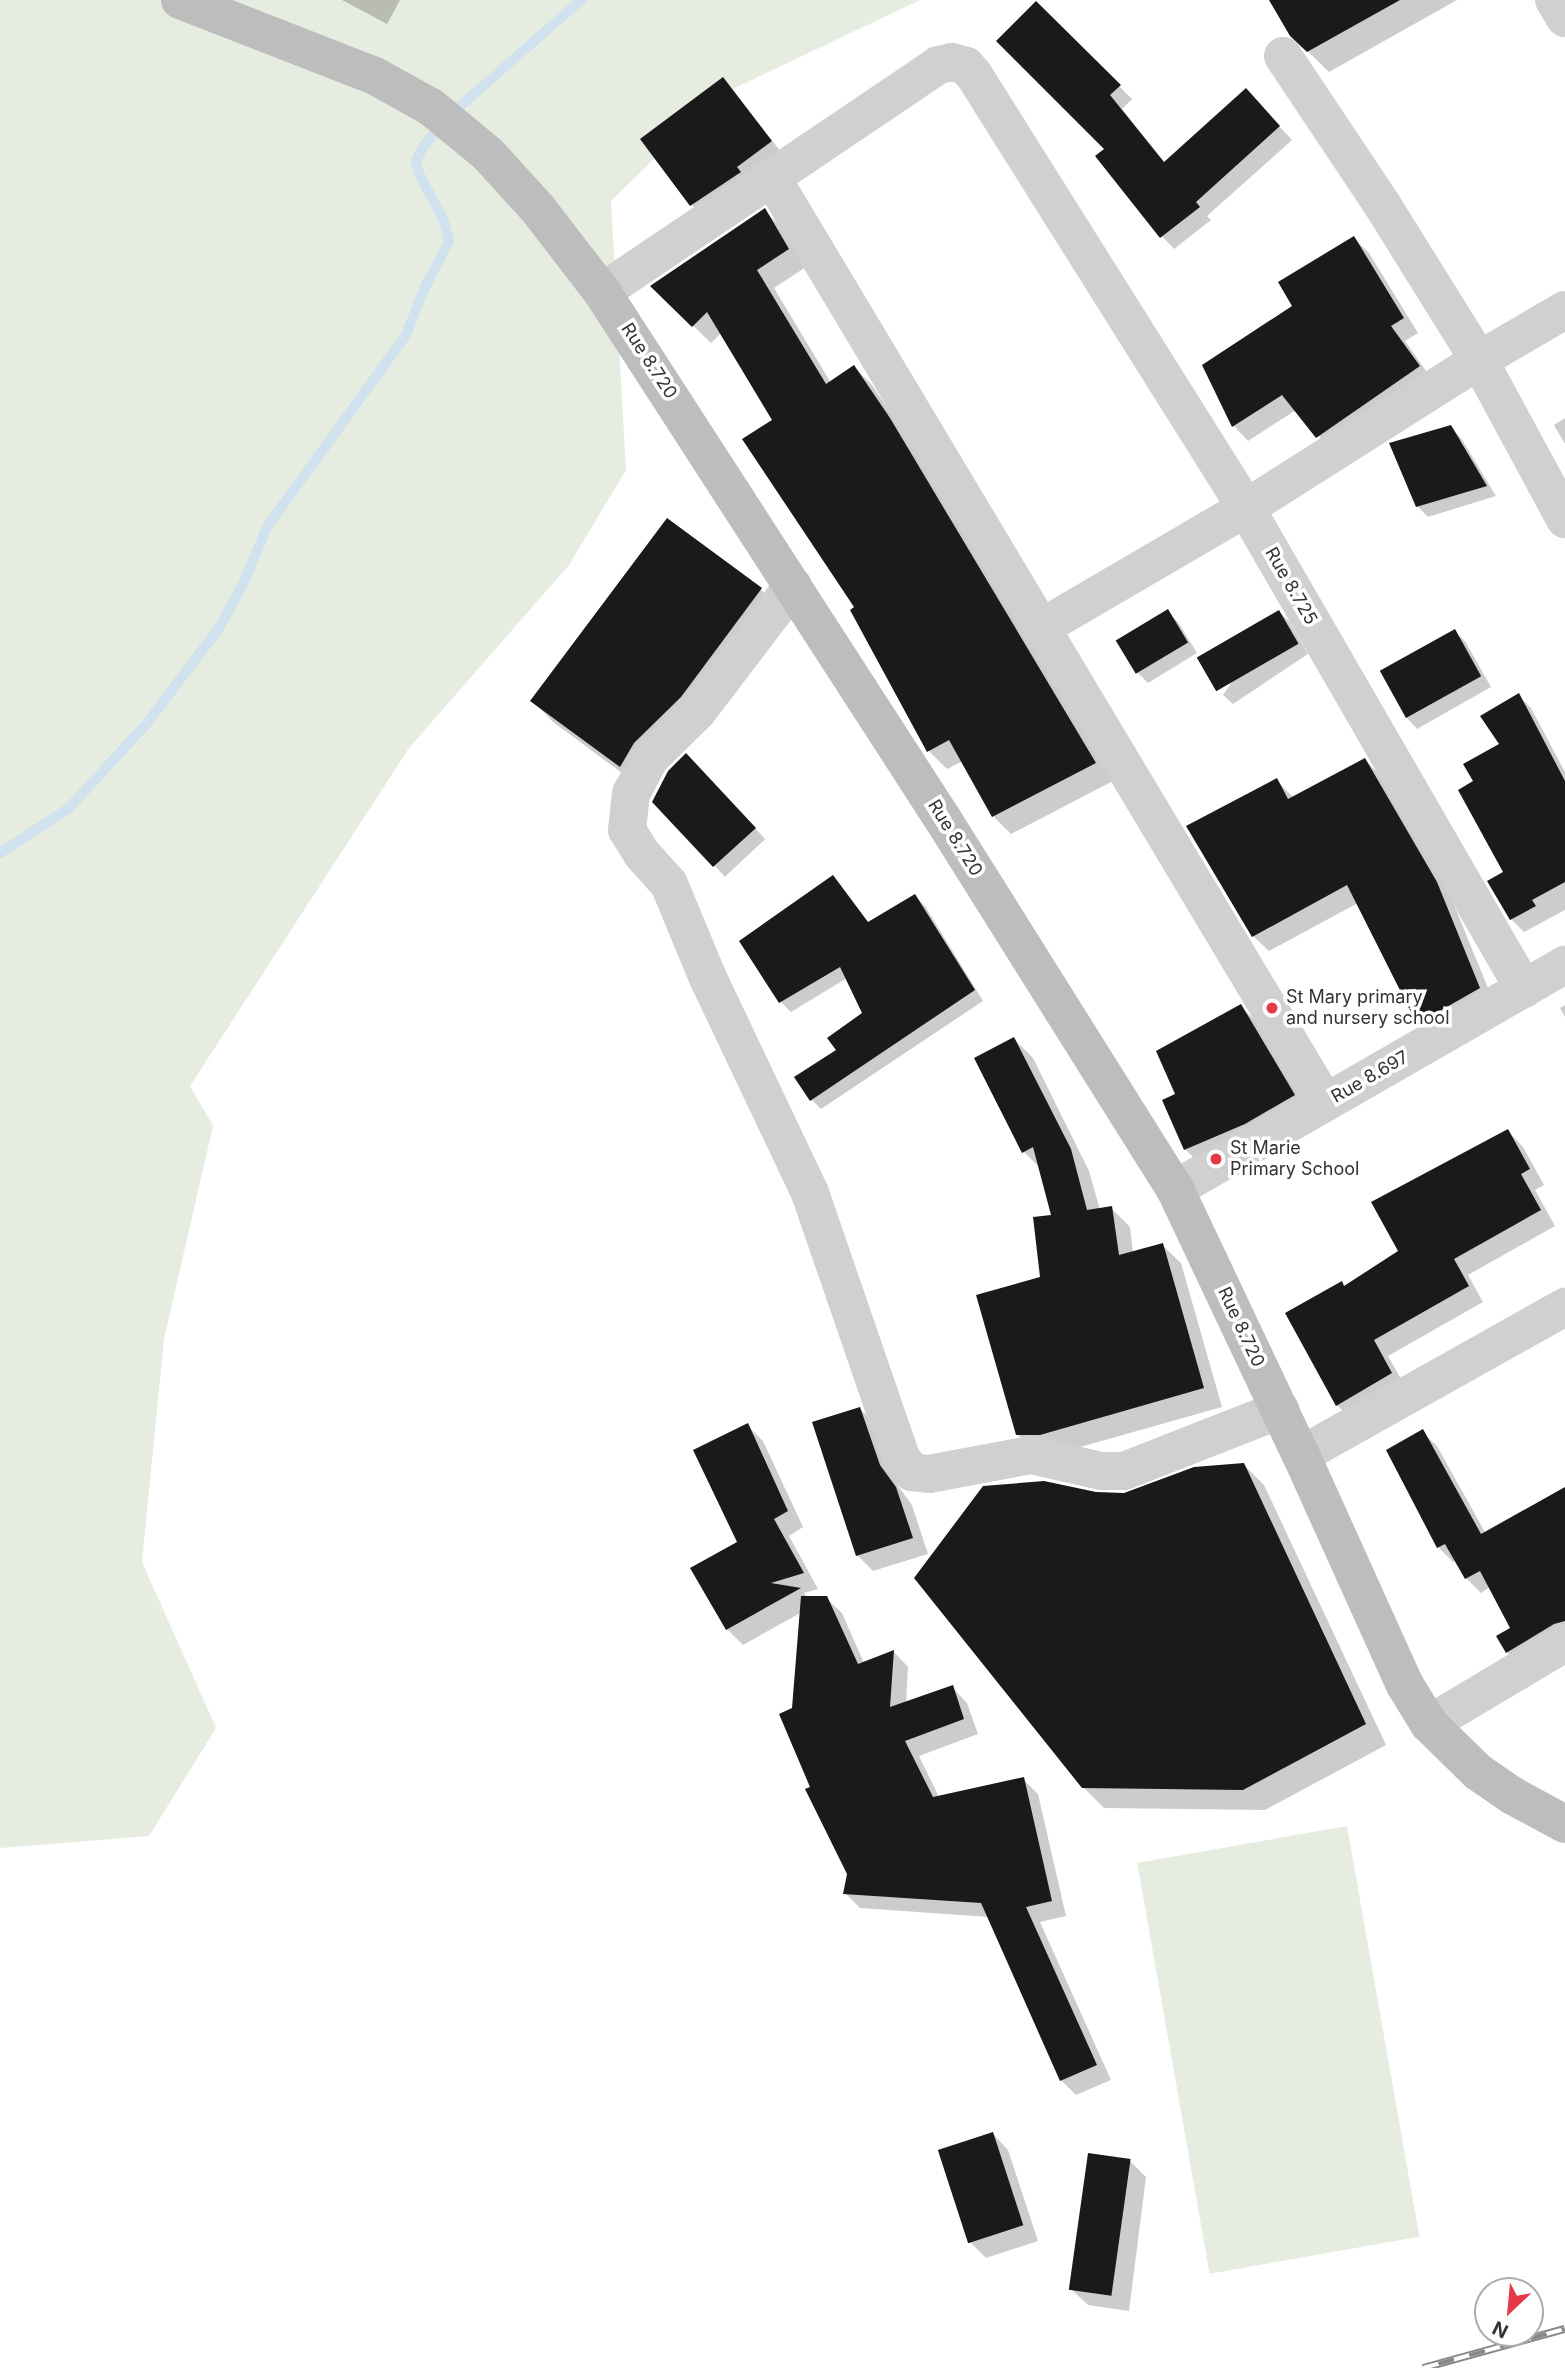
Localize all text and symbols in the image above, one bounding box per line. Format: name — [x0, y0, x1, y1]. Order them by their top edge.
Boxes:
street label: Rue 8.720 — [617, 319, 681, 403]
street label: Rue 8.725 — [1260, 544, 1322, 628]
street label: Rue 8.720 — [923, 796, 987, 880]
place label: St Mary primary and nursery school — [1286, 987, 1449, 1030]
marker: St Mary primary and nursery school — [1264, 1000, 1280, 1016]
street label: Rue 8.697 — [1328, 1046, 1412, 1108]
place label: St Marie Primary School — [1230, 1138, 1359, 1180]
marker: St Marie Primary School — [1208, 1151, 1224, 1167]
street label: Rue 8.720 — [1213, 1283, 1269, 1371]
north arrow — [1474, 2277, 1544, 2347]
text: N — [1489, 2316, 1512, 2343]

